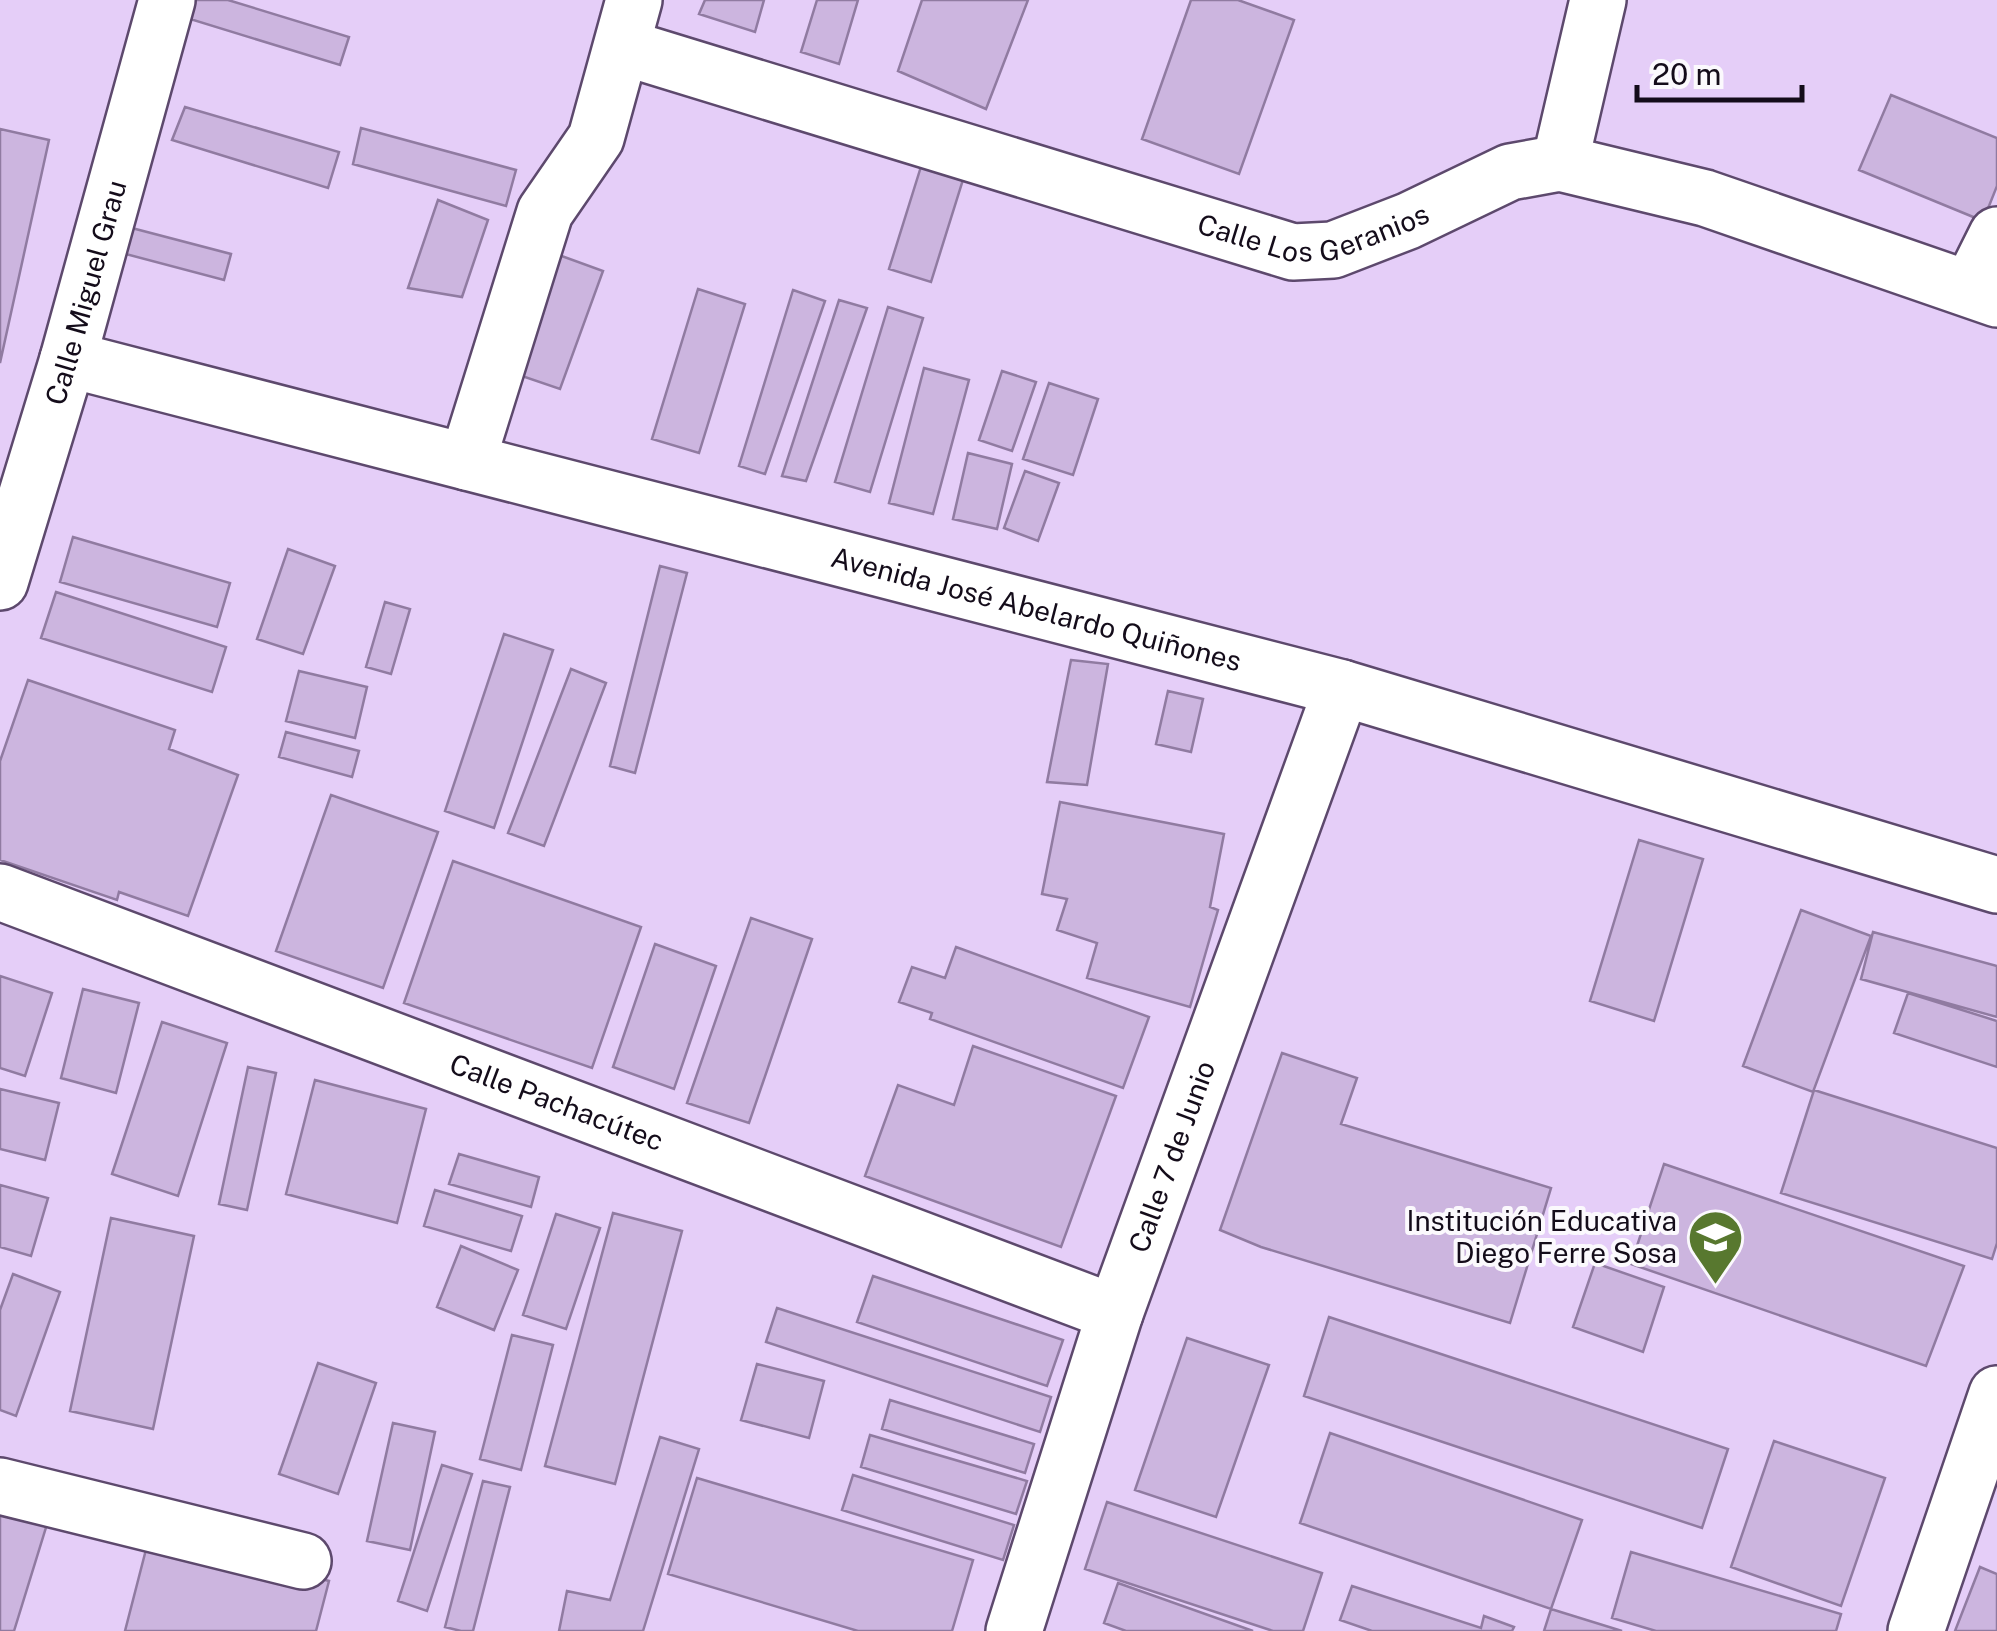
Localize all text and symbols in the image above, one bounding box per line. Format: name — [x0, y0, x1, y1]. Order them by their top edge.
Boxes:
scale bar — [1637, 40, 1802, 102]
text: 20 m — [1652, 56, 1721, 92]
street label: Calle Miguel Grau — [38, 176, 133, 409]
street label: Calle Los Geranios — [1194, 197, 1434, 269]
street label: Avenida José Abelardo Quiñones — [828, 540, 1245, 677]
street label: Calle Pachacútec — [445, 1046, 668, 1157]
street label: Calle 7 de Junio — [1121, 1056, 1221, 1257]
place label: Institución Educativa Diego Ferre Sosa — [1406, 1204, 1677, 1269]
school or university icon: Institución Educativa Diego Ferre Sosa — [1686, 1207, 1746, 1286]

